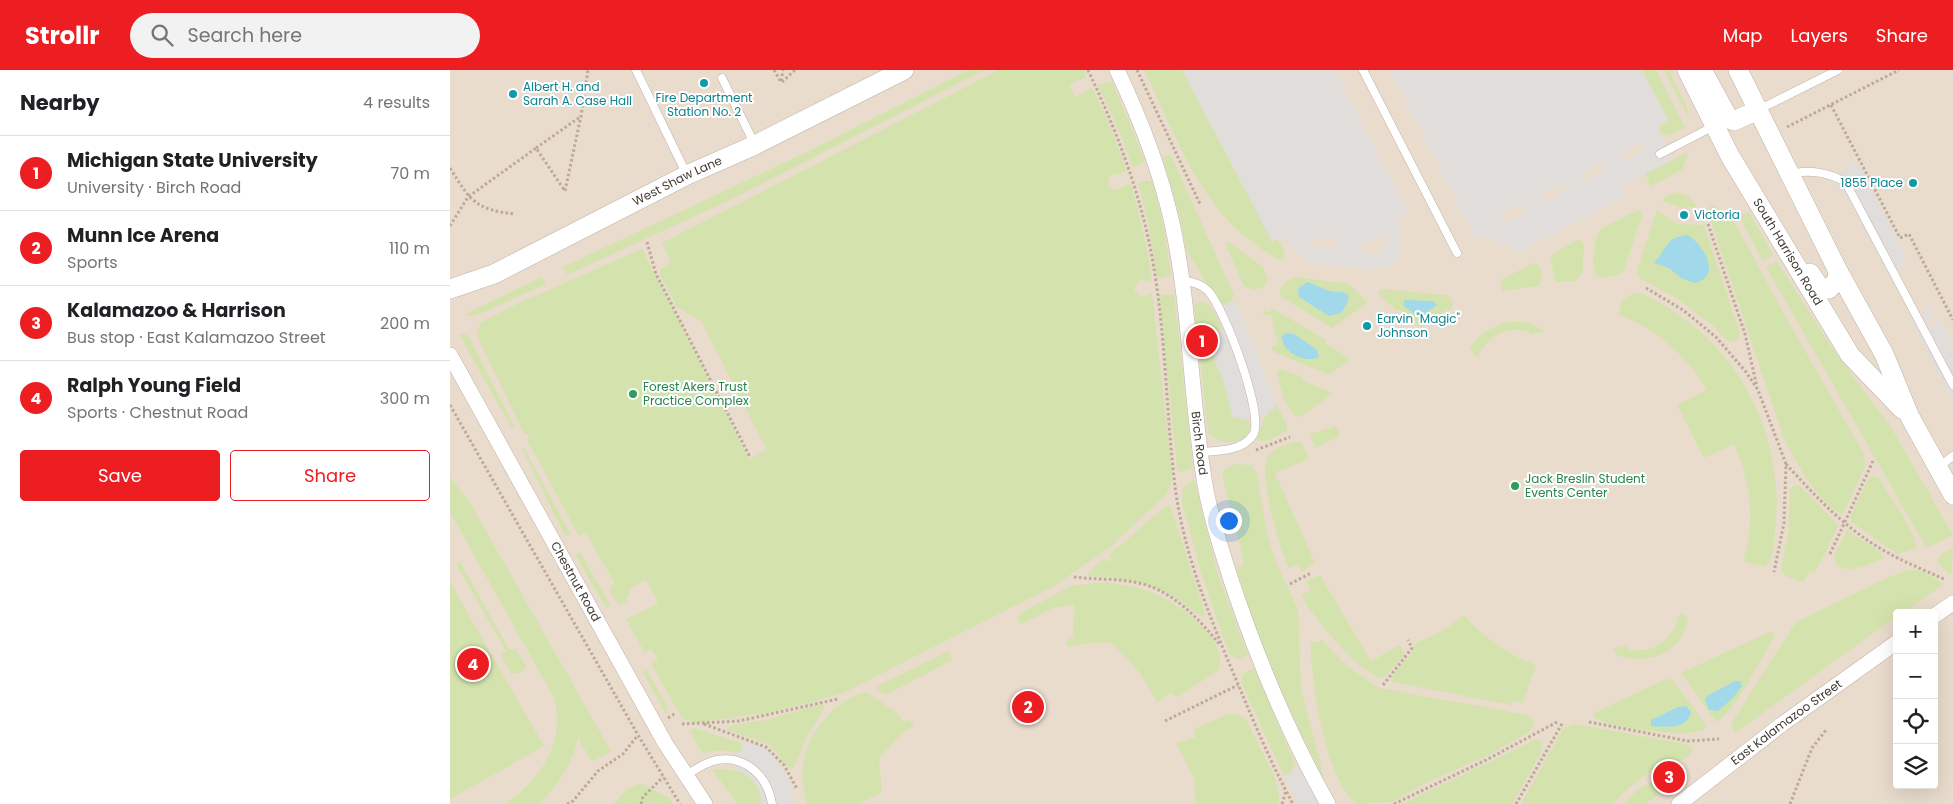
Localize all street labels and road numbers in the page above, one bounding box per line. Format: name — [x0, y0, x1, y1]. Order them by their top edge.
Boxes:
street label: West Shaw Lane — [629, 152, 724, 210]
street label: South Harrison Road — [1749, 195, 1827, 308]
street label: Birch Road — [1187, 410, 1212, 476]
street label: Chestnut Road — [547, 538, 605, 624]
street label: East Kalamazoo Street — [1727, 675, 1845, 769]

